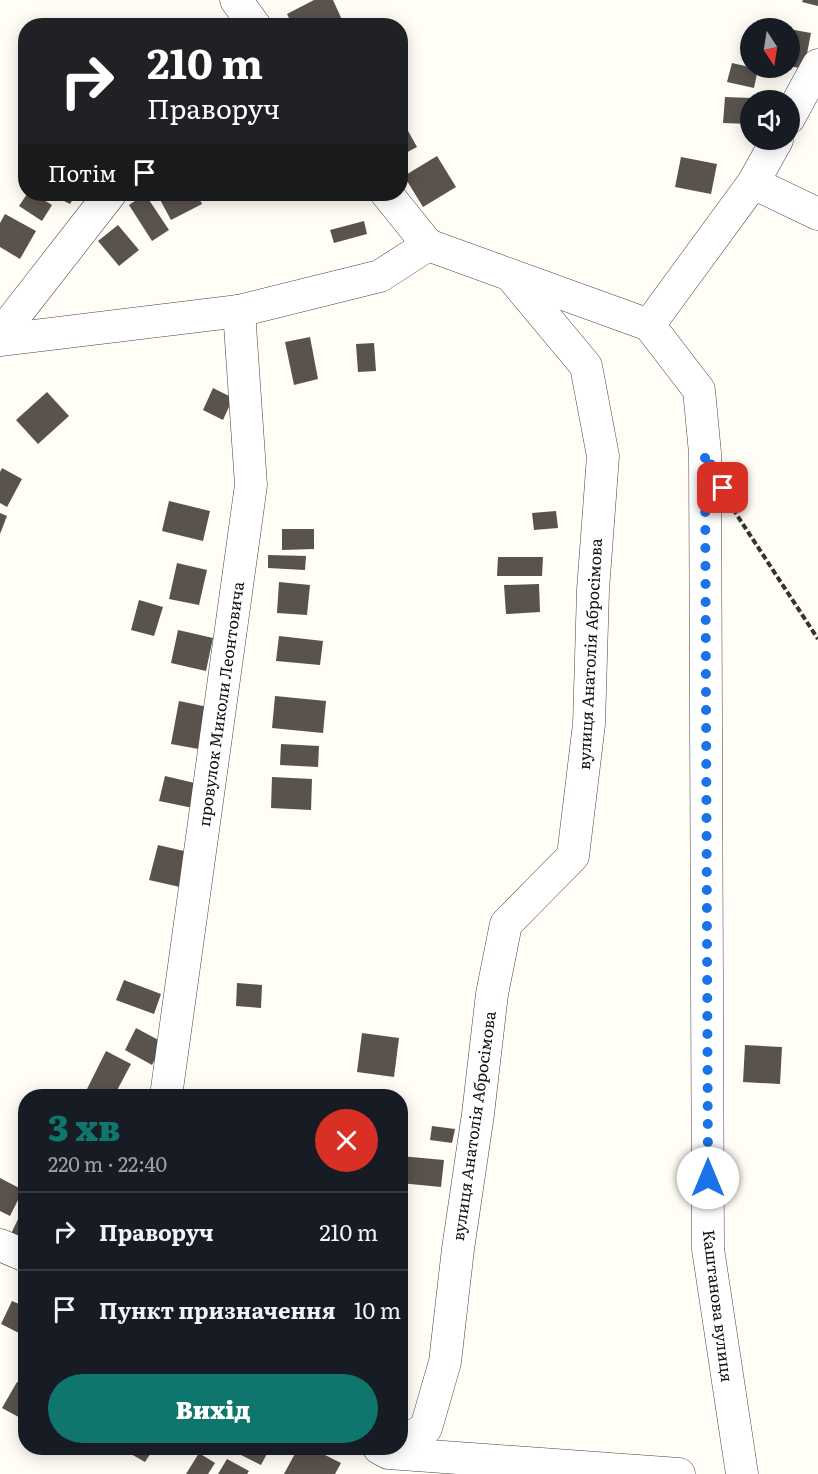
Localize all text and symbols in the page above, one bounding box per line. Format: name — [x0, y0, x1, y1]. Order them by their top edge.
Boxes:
north arrow — [740, 18, 800, 78]
map controls — [740, 18, 800, 150]
text: 210 m — [147, 30, 263, 92]
icon: right — [48, 42, 126, 120]
text: Праворуч — [147, 87, 280, 127]
button: sound — [740, 90, 800, 150]
text: Потім — [48, 156, 116, 189]
icon: arrive — [128, 156, 161, 189]
pin — [697, 462, 748, 513]
icon: arrive — [706, 471, 739, 504]
street label: вулиця Анатолія Абросімова — [571, 537, 607, 770]
street label: провулок Миколи Леонтовича — [191, 579, 249, 828]
street label: вулиця Анатолія Абросімова — [445, 1009, 501, 1242]
text: 3 хв — [48, 1099, 120, 1152]
button: close — [315, 1109, 378, 1172]
position arrow — [676, 1146, 740, 1210]
text: 220 m · 22:40 — [48, 1148, 167, 1178]
icon: right — [48, 1215, 81, 1248]
text: Праворуч — [99, 1215, 214, 1248]
text: 210 m — [319, 1215, 378, 1248]
street label: Каштанова вулиця — [698, 1228, 740, 1384]
icon: arrive — [48, 1293, 81, 1326]
text: Пункт призначення — [99, 1293, 336, 1326]
text: 10 m — [354, 1293, 401, 1326]
button: Вихід — [48, 1374, 378, 1443]

